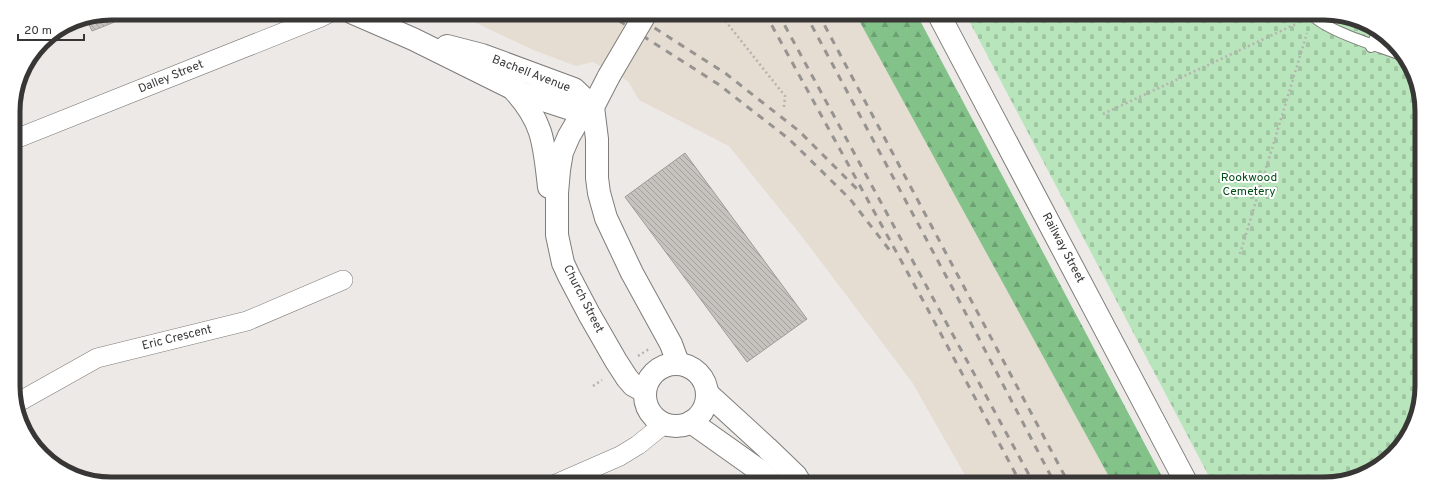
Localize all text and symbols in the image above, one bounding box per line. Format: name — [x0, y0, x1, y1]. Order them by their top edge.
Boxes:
scale bar — [18, 16, 84, 42]
text: 20 m — [24, 23, 52, 39]
street label: Bachell Avenue — [490, 52, 572, 96]
street label: Dalley Street — [136, 57, 206, 97]
park label: Rookwood Cemetery — [1221, 170, 1277, 200]
street label: Railway Street — [1038, 210, 1088, 286]
street label: Church Street — [559, 262, 607, 336]
street label: Eric Crescent — [140, 322, 214, 354]

